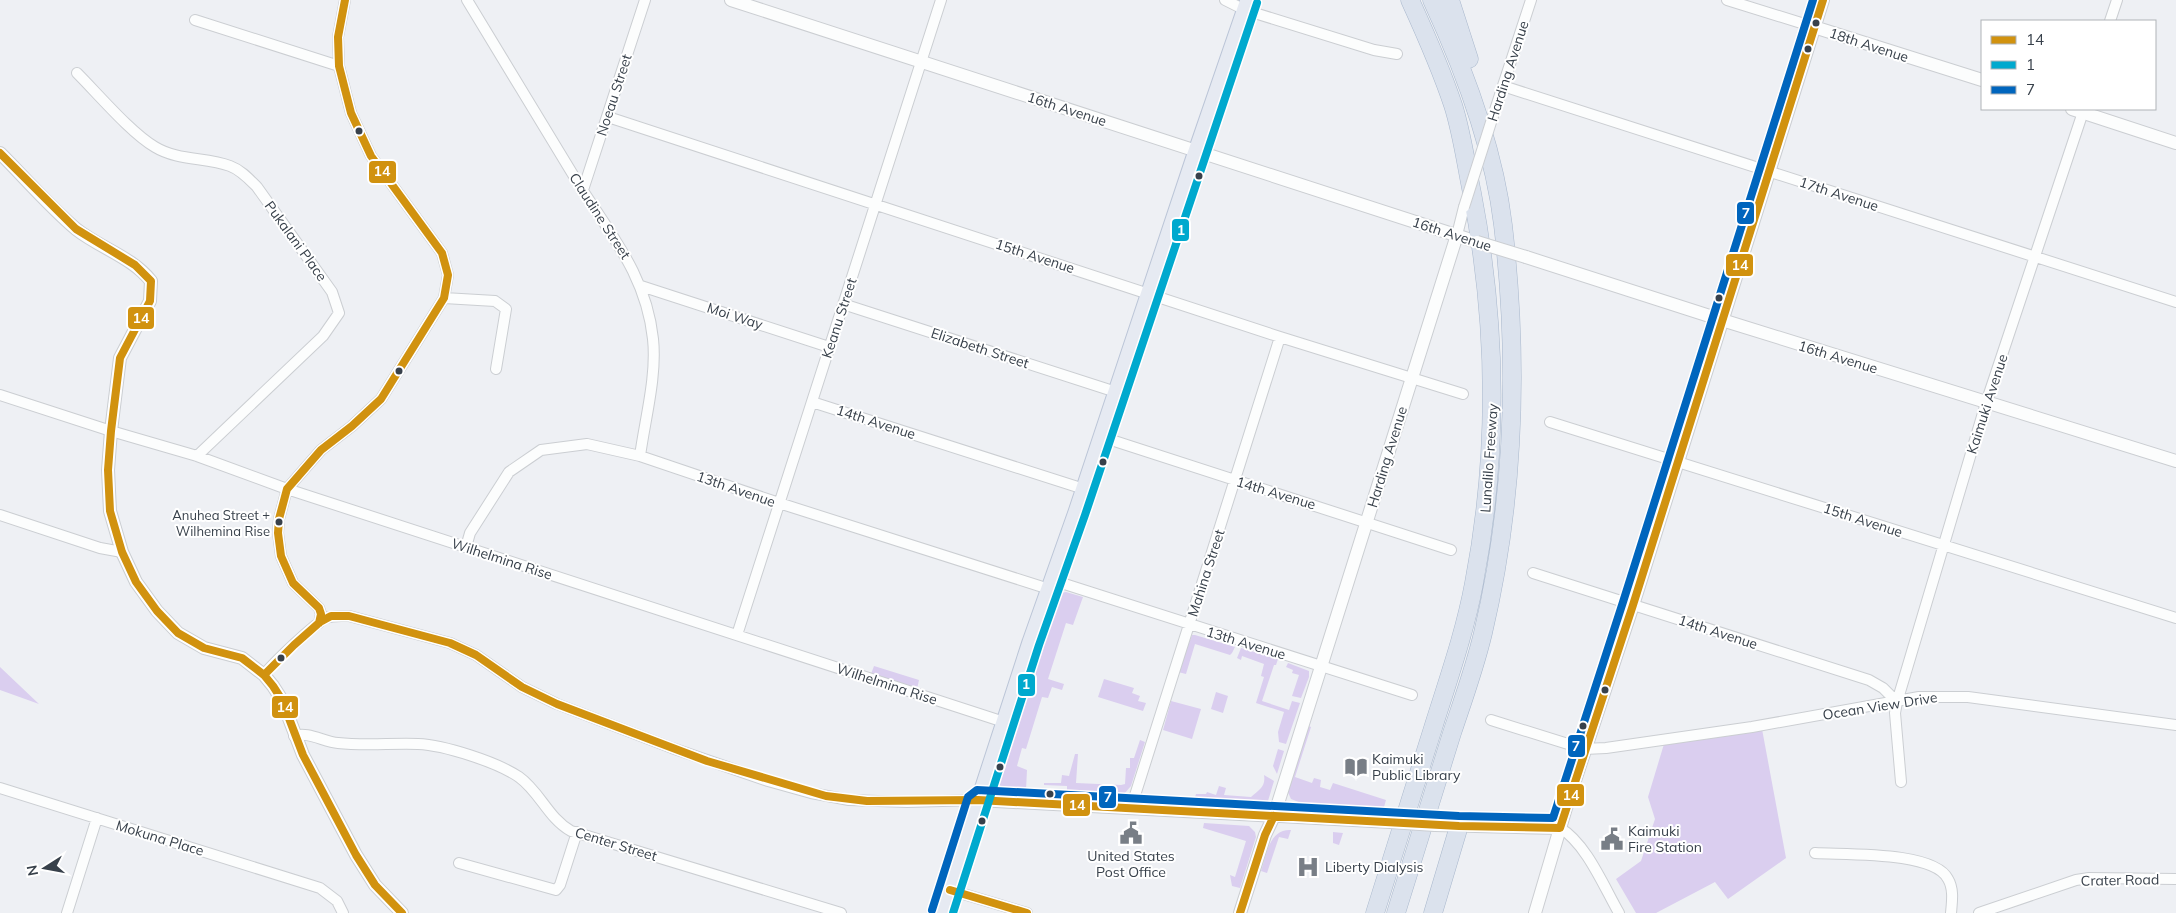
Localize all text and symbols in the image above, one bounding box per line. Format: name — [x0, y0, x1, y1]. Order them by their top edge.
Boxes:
street label: Harding Avenue — [1483, 18, 1533, 124]
unlabelled marker — [1811, 18, 1821, 28]
legend — [1981, 20, 2156, 110]
street label: 18th Avenue — [1827, 24, 1911, 66]
text: 14 — [2026, 30, 2044, 49]
unlabelled marker — [1803, 44, 1813, 54]
street label: Noeau Street — [592, 52, 636, 138]
text: 1 — [2026, 55, 2035, 74]
text: 7 — [2026, 80, 2035, 99]
street label: 16th Avenue — [1025, 88, 1109, 130]
unlabelled marker — [354, 126, 364, 136]
line badge: 14 — [368, 160, 397, 184]
text: 14 — [374, 162, 391, 180]
street label: Claudine Street — [565, 169, 635, 263]
unlabelled marker — [1194, 171, 1204, 181]
street label: 17th Avenue — [1797, 173, 1881, 215]
street label: Pukalani Place — [261, 197, 331, 285]
line badge: 7 — [1736, 201, 1755, 225]
text: 7 — [1742, 204, 1750, 222]
street label: 16th Avenue — [1410, 213, 1494, 255]
line badge: 1 — [1171, 218, 1190, 242]
text: 1 — [1177, 221, 1185, 239]
street label: 15th Avenue — [993, 235, 1077, 277]
line badge: 14 — [1725, 253, 1754, 277]
text: 14 — [1732, 256, 1749, 274]
street label: Keanu Street — [818, 275, 860, 360]
unlabelled marker — [1714, 293, 1724, 303]
street label: Moi Way — [705, 299, 766, 334]
line badge: 14 — [127, 306, 155, 330]
text: 14 — [133, 309, 150, 327]
street label: Elizabeth Street — [929, 324, 1031, 372]
street label: 16th Avenue — [1796, 336, 1880, 378]
street label: Kaimuki Avenue — [1962, 352, 2012, 456]
unlabelled marker — [394, 366, 404, 376]
street label: 14th Avenue — [834, 401, 918, 443]
street label: Lunalilo Freeway — [1476, 402, 1502, 513]
street label: Harding Avenue — [1363, 404, 1411, 510]
unlabelled marker — [1098, 457, 1108, 467]
street label: 13th Avenue — [694, 467, 778, 511]
street label: 14th Avenue — [1234, 472, 1318, 514]
street label: 15th Avenue — [1821, 499, 1905, 541]
place label: Anuhea Street + Wilhemina Rise — [172, 507, 270, 539]
marker: Anuhea Street + Wilhemina Rise — [274, 517, 284, 527]
street label: Mahina Street — [1183, 527, 1229, 619]
street label: Wilhelmina Rise — [449, 534, 555, 584]
street label: 14th Avenue — [1676, 611, 1760, 653]
street label: 13th Avenue — [1204, 622, 1288, 664]
unlabelled marker — [276, 653, 286, 663]
street label: Wilhelmina Rise — [834, 659, 940, 709]
line badge: 1 — [1017, 673, 1036, 697]
text: 1 — [1022, 675, 1030, 693]
unlabelled marker — [1600, 685, 1610, 695]
street label: Ocean View Drive — [1821, 688, 1939, 724]
line badge: 14 — [271, 695, 299, 719]
text: 14 — [277, 698, 294, 716]
unlabelled marker — [1578, 721, 1588, 731]
line badge: 7 — [1567, 734, 1586, 758]
text: 7 — [1572, 737, 1580, 755]
place label: Kaimuki Public Library — [1372, 750, 1461, 784]
library icon: Kaimuki Public Library — [1343, 754, 1369, 780]
unlabelled marker — [995, 762, 1005, 772]
line badge: 14 — [1556, 783, 1585, 807]
line badge: 7 — [1098, 785, 1117, 809]
text: 14 — [1563, 786, 1580, 804]
text: 7 — [1104, 788, 1112, 806]
unlabelled marker — [1045, 789, 1055, 799]
line badge: 14 — [1062, 793, 1091, 817]
text: 14 — [1069, 796, 1086, 814]
street label: Mokuna Place — [114, 816, 206, 860]
unlabelled marker — [977, 816, 987, 826]
public building icon: United States Post Office — [1118, 820, 1144, 846]
place label: Kaimuki Fire Station — [1628, 822, 1702, 856]
street label: Center Street — [573, 823, 659, 865]
public building icon: Kaimuki Fire Station — [1599, 826, 1625, 852]
north arrow — [20, 843, 70, 893]
place label: United States Post Office — [1087, 847, 1175, 881]
hospital icon: Liberty Dialysis — [1295, 854, 1321, 880]
place label: Liberty Dialysis — [1325, 858, 1424, 876]
text: N — [22, 864, 42, 877]
street label: Crater Road — [2081, 870, 2159, 890]

